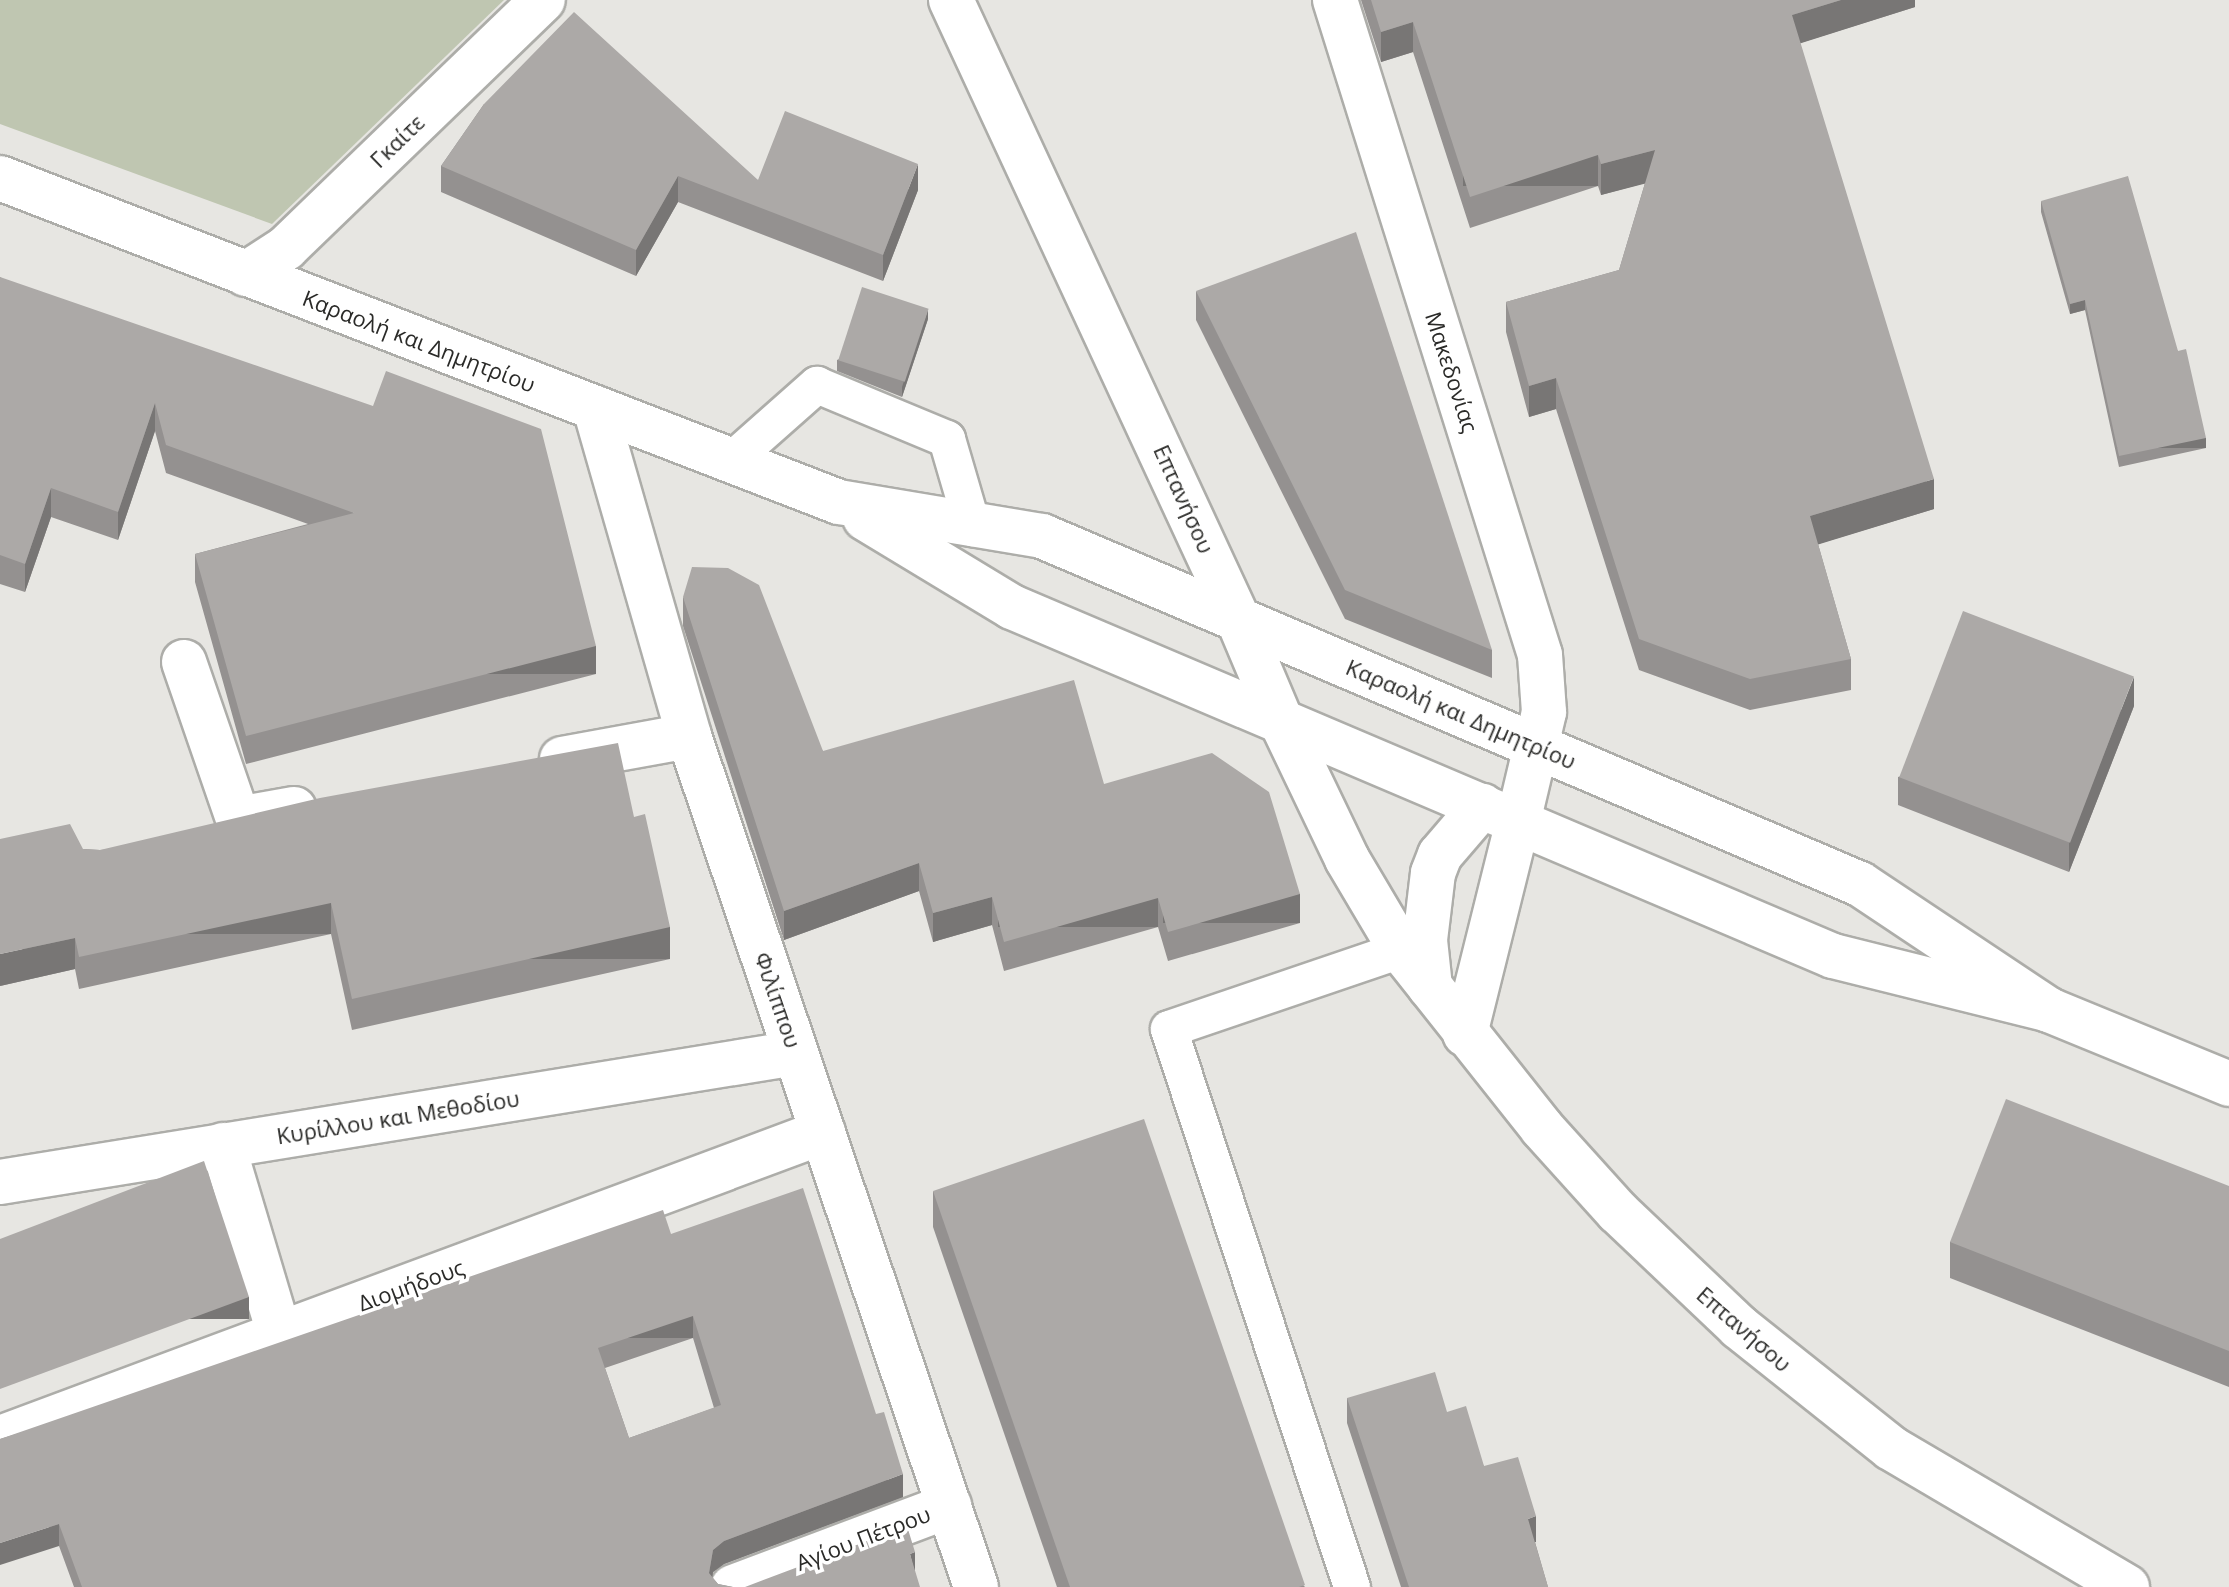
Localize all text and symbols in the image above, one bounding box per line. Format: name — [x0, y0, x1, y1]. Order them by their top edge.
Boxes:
street label: Γκαίτε — [365, 109, 429, 173]
street label: Καραολή και Δημητρίου — [299, 284, 539, 398]
street label: Μακεδονίας — [1420, 308, 1484, 436]
street label: Επτανήσου — [1148, 441, 1220, 557]
street label: Καραολή και Δημητρίου — [1342, 654, 1580, 774]
street label: Φιλίππου — [749, 949, 807, 1051]
street label: Κυρίλλου και Μεθοδίου — [275, 1085, 521, 1149]
street label: Διομήδους — [354, 1254, 468, 1316]
street label: Επτανήσου — [1692, 1281, 1796, 1377]
street label: Αγίου Πέτρου — [792, 1500, 934, 1576]

